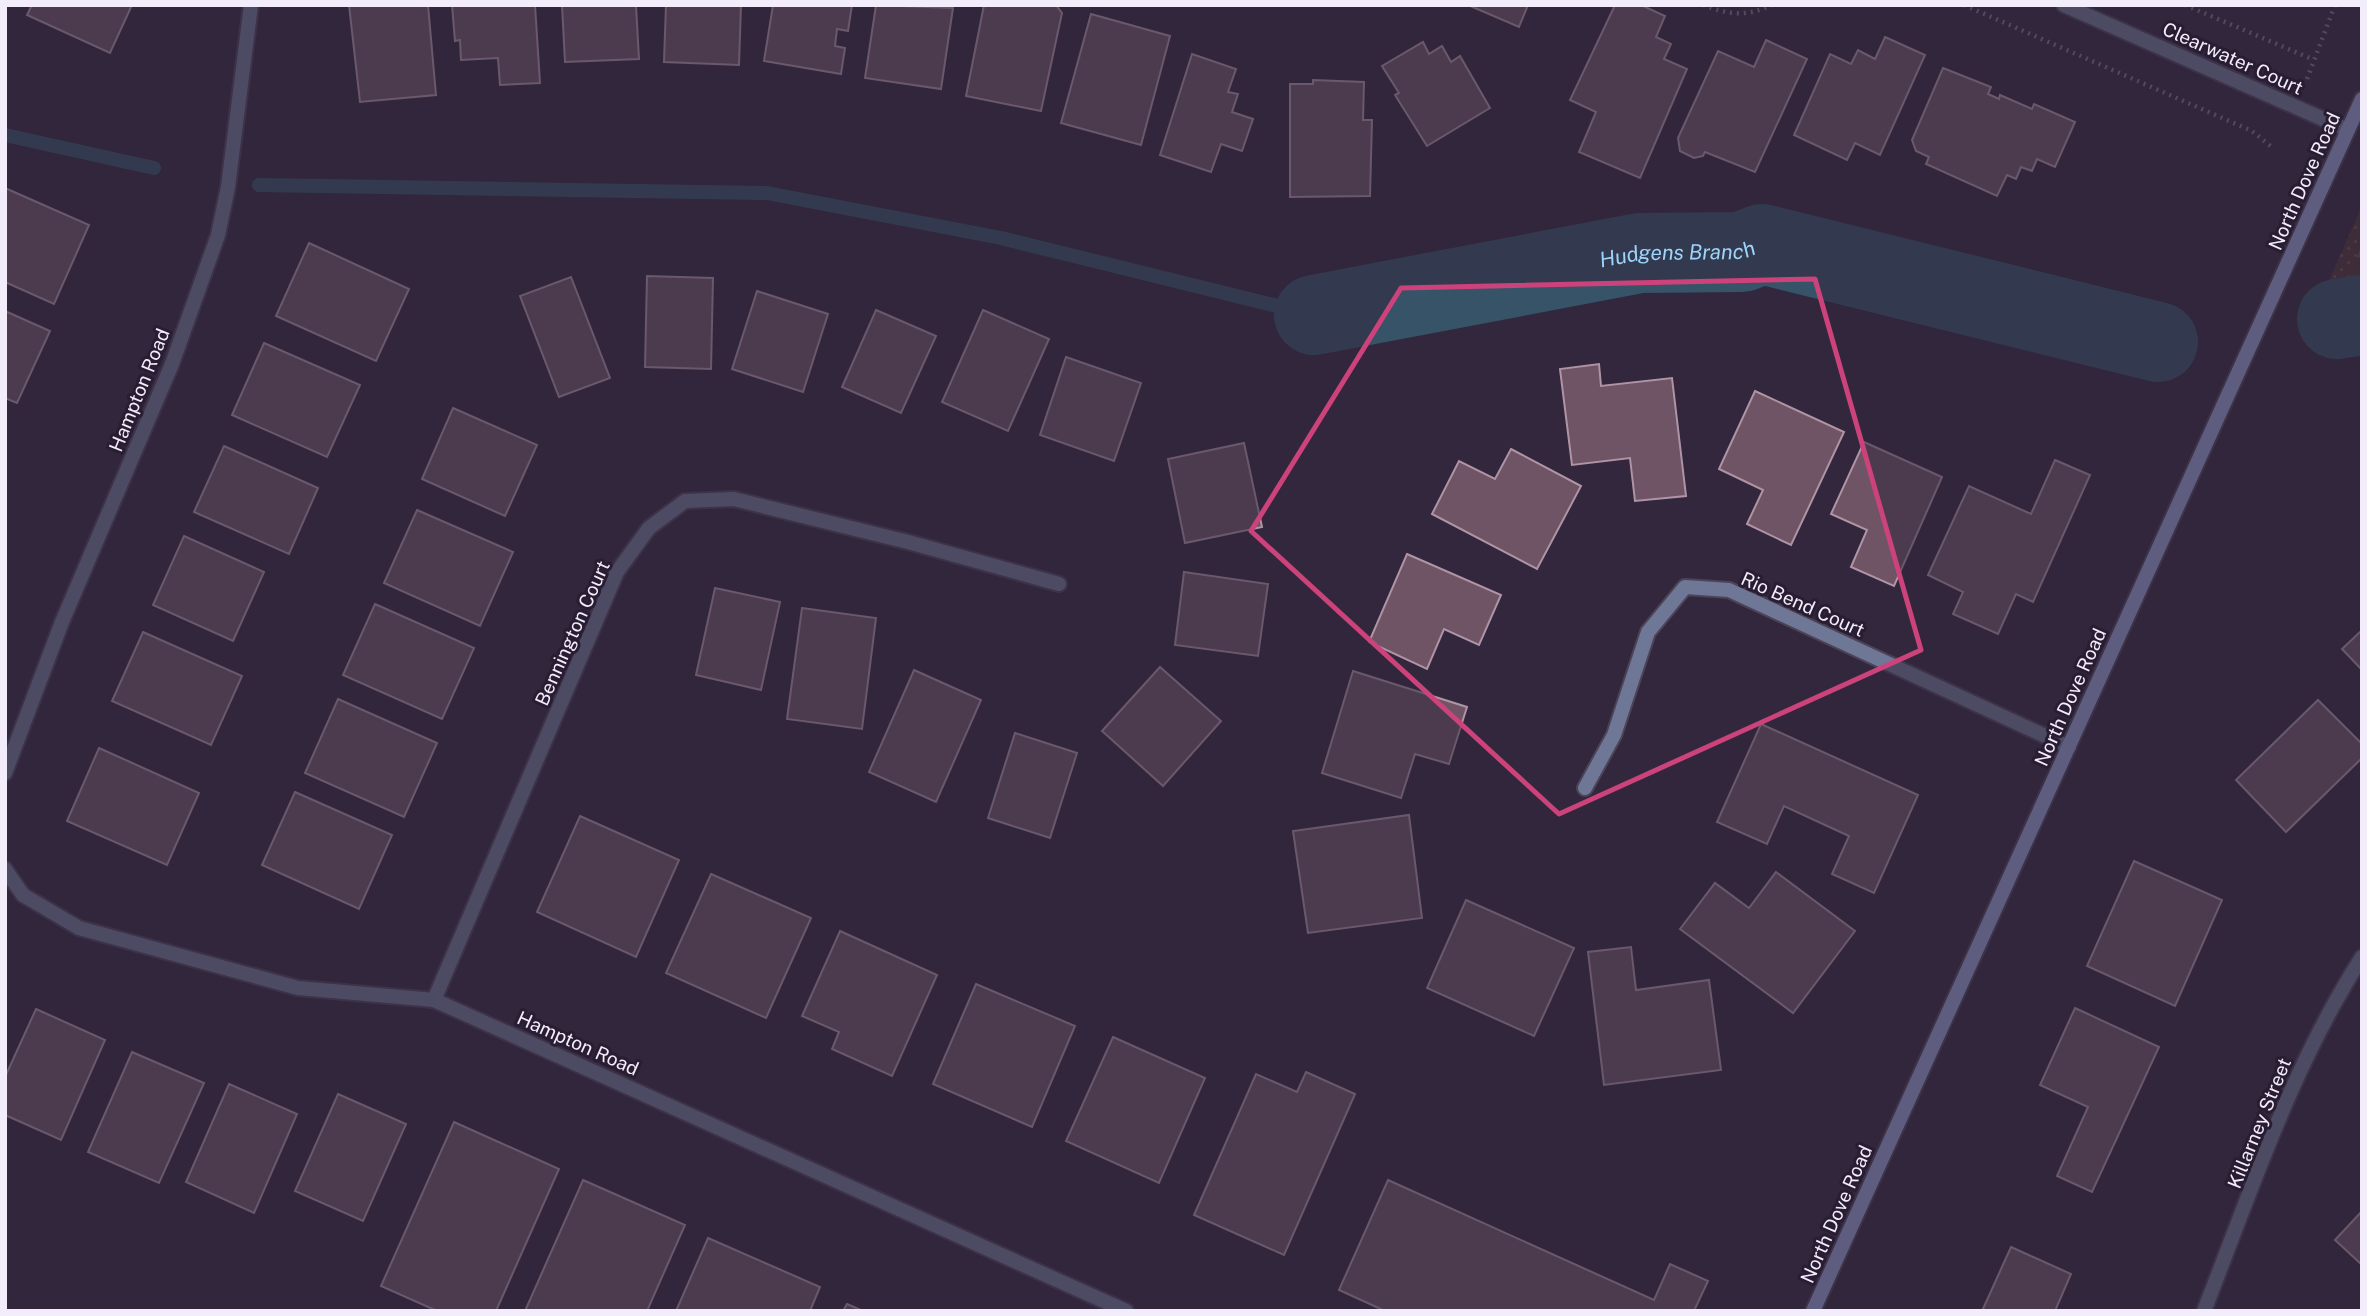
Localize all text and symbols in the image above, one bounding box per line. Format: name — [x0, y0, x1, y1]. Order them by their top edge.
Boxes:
street label: Clearwater Court — [2159, 17, 2307, 99]
street label: North Dove Road — [2264, 109, 2344, 253]
water label: Hudgens Branch — [1597, 235, 1759, 272]
street label: Hampton Road — [104, 325, 174, 455]
street label: Bennington Court — [530, 557, 614, 709]
street label: Rio Bend Court — [1738, 567, 1868, 641]
street label: North Dove Road — [2030, 625, 2110, 769]
street label: Hampton Road — [514, 1006, 642, 1080]
street label: Killarney Street — [2223, 1055, 2295, 1191]
street label: North Dove Road — [1796, 1142, 1876, 1286]

